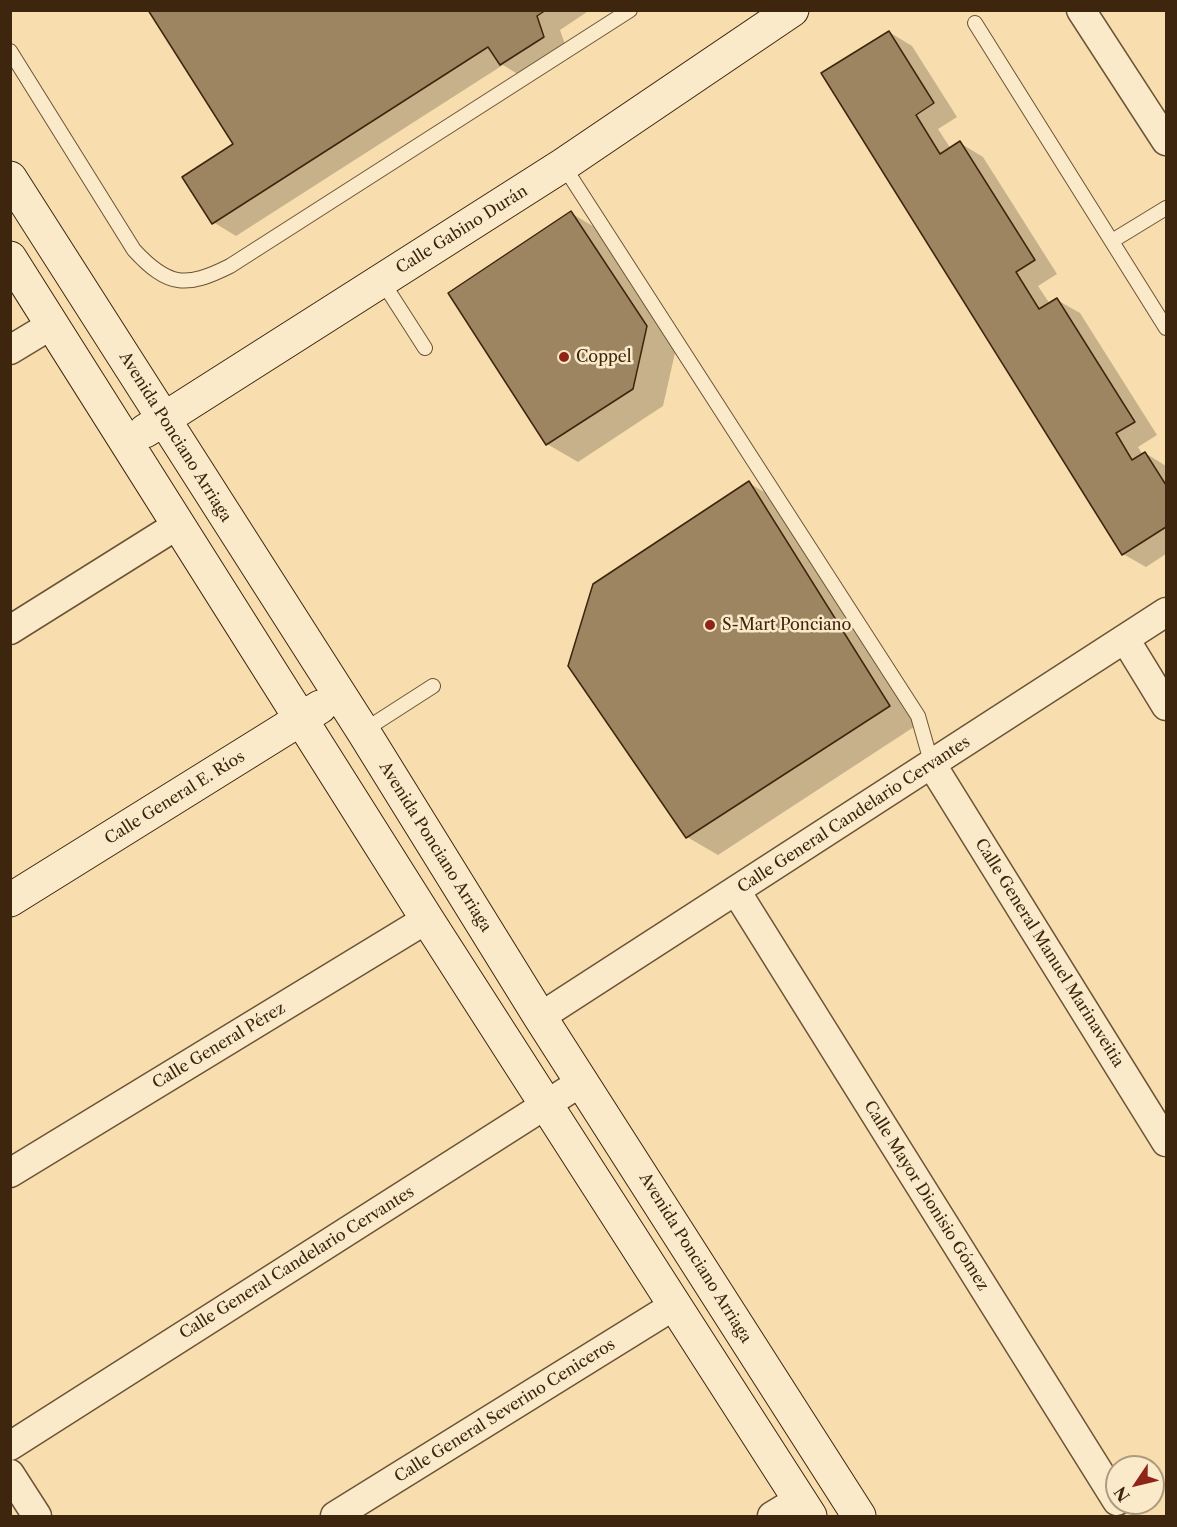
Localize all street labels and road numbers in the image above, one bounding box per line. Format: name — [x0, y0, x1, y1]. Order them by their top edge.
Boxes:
street label: Calle Gabino Durán — [393, 182, 531, 278]
street label: Avenida Ponciano Arriaga — [115, 349, 235, 525]
street label: Calle General Candelario Cervantes — [734, 733, 974, 897]
street label: Calle General E. Ríos — [102, 747, 248, 849]
street label: Avenida Ponciano Arriaga — [375, 759, 495, 935]
street label: Calle General Manuel Marinaveitia — [970, 835, 1128, 1071]
street label: Calle General Pérez — [149, 999, 289, 1093]
street label: Calle Mayor Dionisio Gómez — [860, 1098, 992, 1294]
street label: Avenida Ponciano Arriaga — [635, 1170, 755, 1346]
street label: Calle General Candelario Cervantes — [176, 1182, 418, 1344]
street label: Calle General Severino Ceniceros — [391, 1335, 619, 1487]

